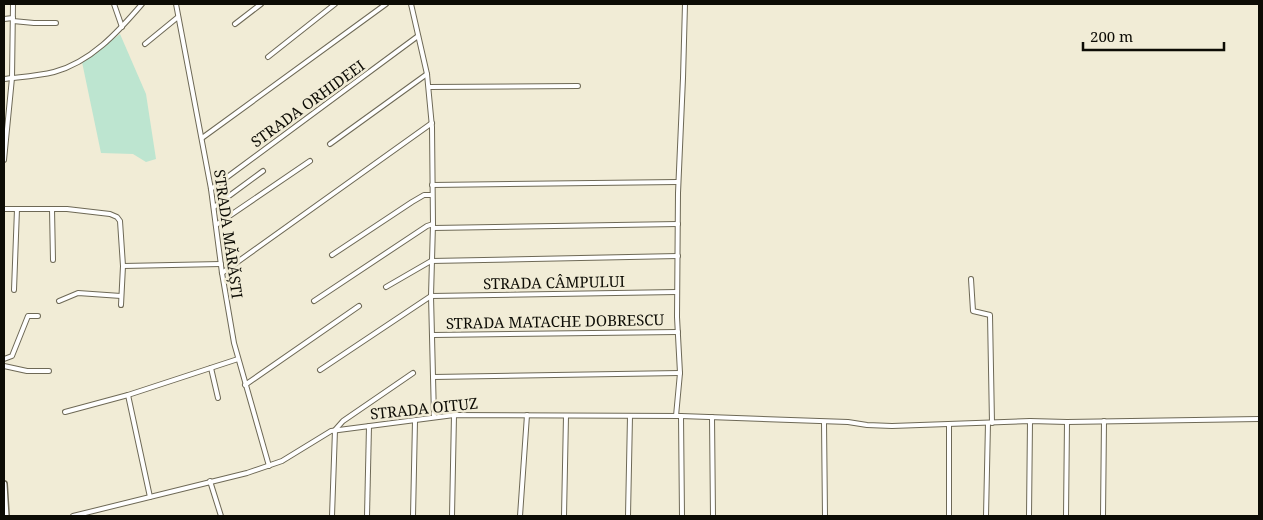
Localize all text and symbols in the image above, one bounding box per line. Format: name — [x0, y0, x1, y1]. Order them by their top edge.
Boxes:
scale bar — [1083, 20, 1224, 52]
text: 200 m — [1090, 26, 1133, 46]
street label: STRADA ORHIDEEI — [247, 55, 368, 151]
street label: STRADA MĂRĂȘTI — [210, 168, 248, 300]
street label: STRADA CÂMPULUI — [483, 271, 625, 293]
street label: STRADA MATACHE DOBRESCU — [446, 309, 665, 333]
street label: STRADA OITUZ — [369, 392, 479, 424]

